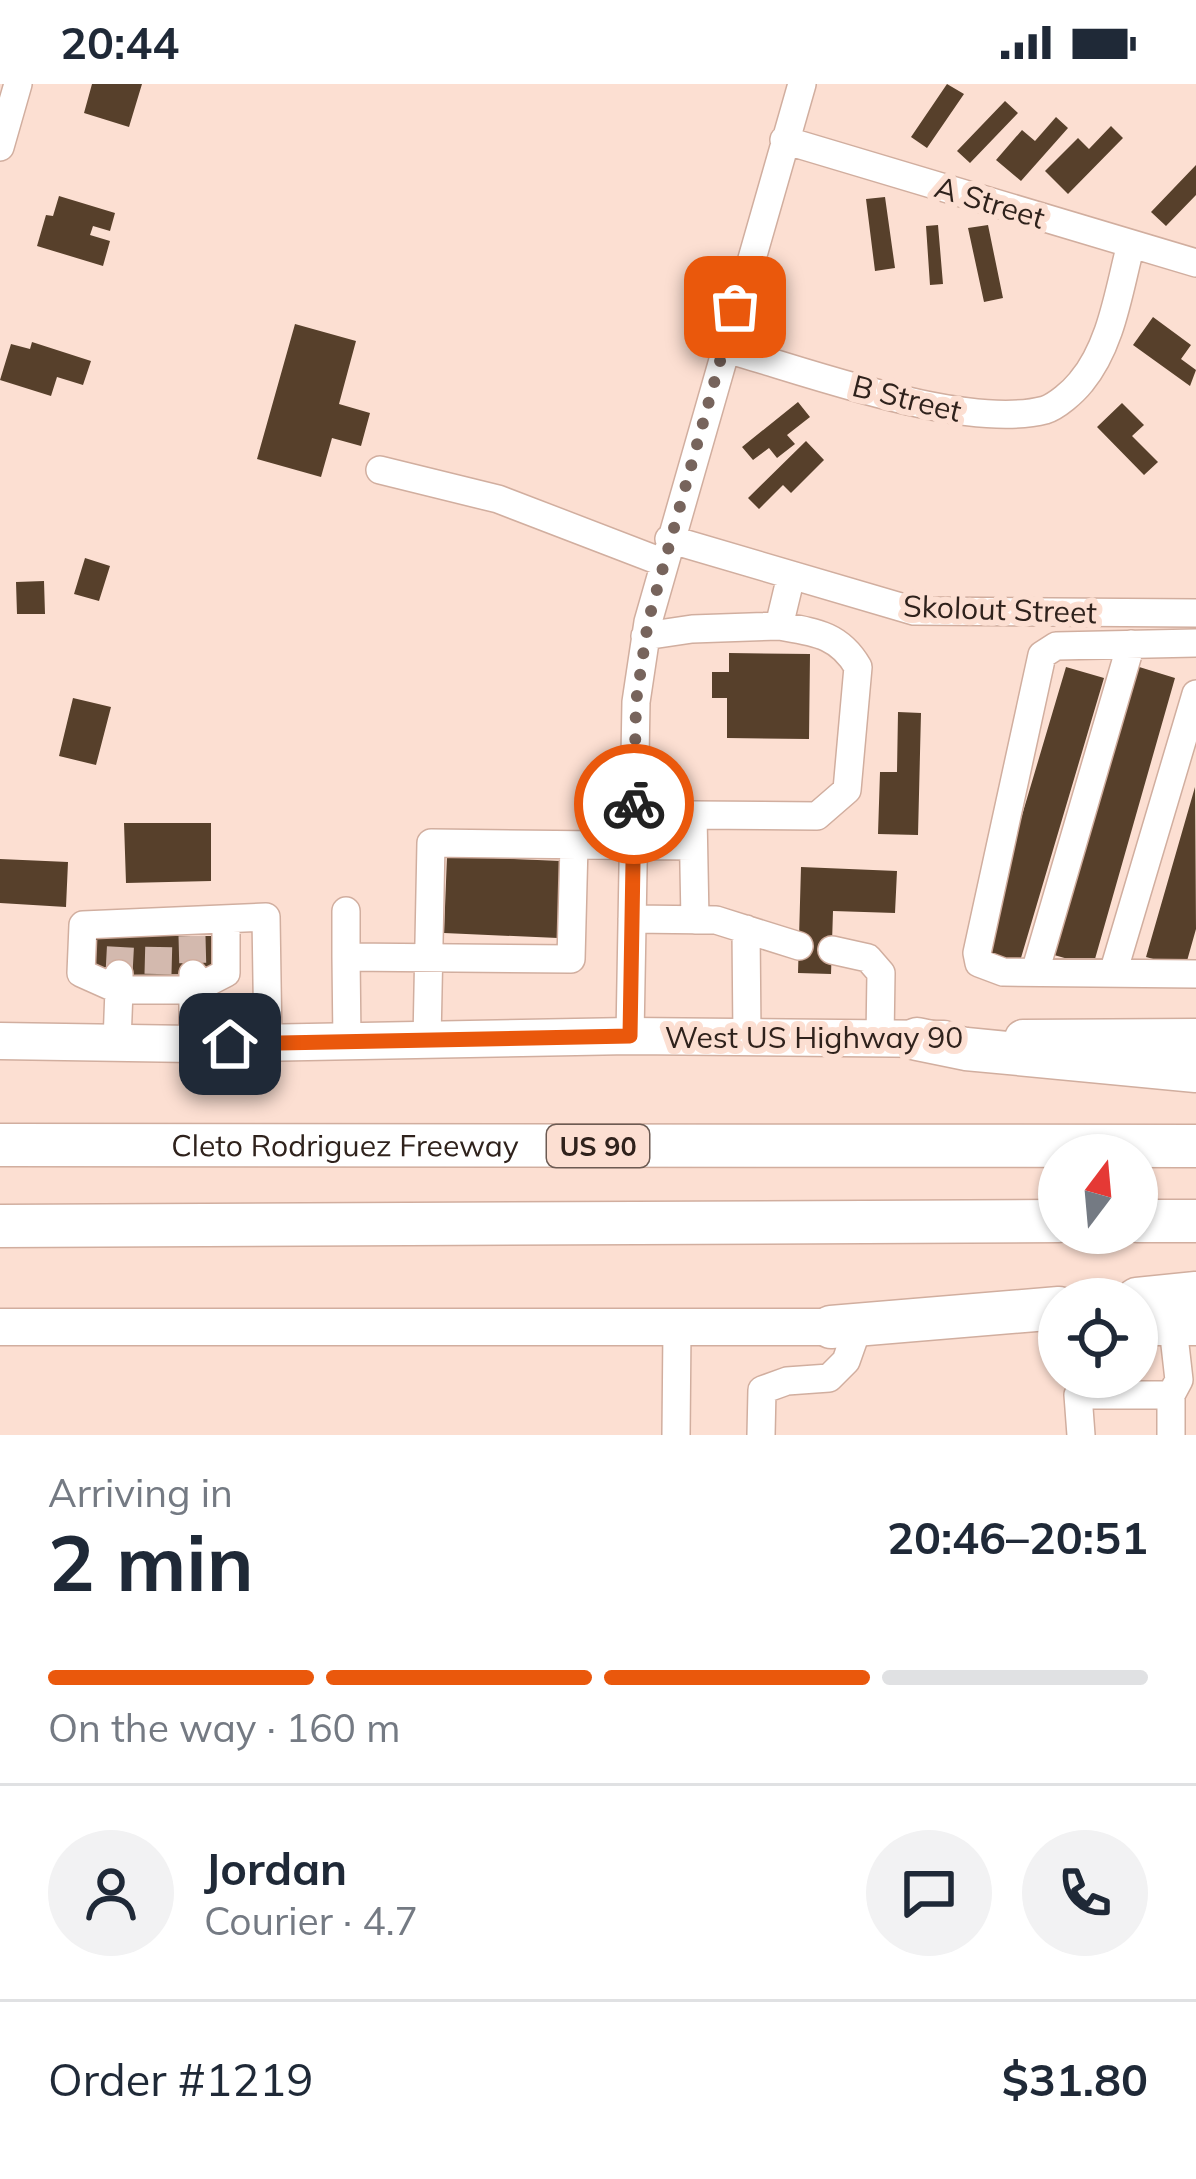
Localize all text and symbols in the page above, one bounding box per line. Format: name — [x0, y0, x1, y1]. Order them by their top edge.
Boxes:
text: 20:44 — [60, 14, 179, 70]
street label: A Street — [930, 167, 1050, 237]
pin — [684, 256, 786, 358]
icon: bag — [702, 274, 768, 340]
street label: B Street — [848, 366, 966, 430]
street label: Skolout Street — [903, 587, 1097, 631]
courier — [574, 744, 694, 864]
icon: bike — [601, 771, 667, 837]
pin — [179, 993, 281, 1095]
icon: home — [197, 1011, 263, 1077]
street label: West US Highway 90 — [665, 1018, 963, 1056]
road number: US 90 — [547, 1125, 649, 1167]
street label: Cleto Rodriguez Freeway — [171, 1126, 519, 1164]
north arrow — [1038, 1134, 1158, 1254]
map controls — [1038, 1134, 1158, 1398]
button: locate — [1038, 1278, 1158, 1398]
text: Arriving in — [48, 1468, 233, 1517]
text: 20:46–20:51 — [887, 1509, 1148, 1565]
text: 2 min — [48, 1513, 254, 1611]
text: On the way · 160 m — [48, 1703, 400, 1752]
button: person — [48, 1830, 174, 1956]
button: chat — [866, 1830, 992, 1956]
button: phone — [1022, 1830, 1148, 1956]
text: Jordan — [204, 1840, 347, 1896]
text: Courier · 4.7 — [204, 1896, 418, 1945]
text: Order #1219 — [48, 2051, 313, 2107]
text: $31.80 — [1002, 2051, 1148, 2107]

